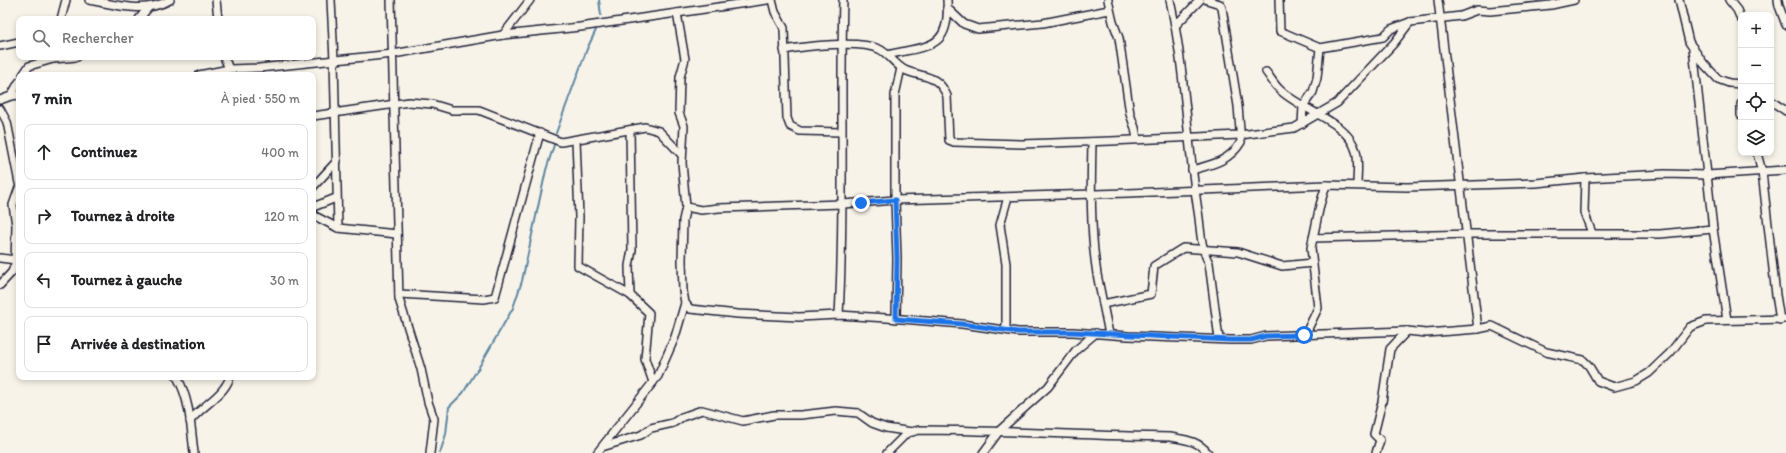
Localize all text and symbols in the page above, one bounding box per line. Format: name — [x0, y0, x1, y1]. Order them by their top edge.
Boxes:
map controls — [1738, 12, 1774, 156]
button: + — [1738, 12, 1774, 48]
search box — [16, 16, 316, 60]
icon: search — [30, 27, 52, 49]
text: Rechercher — [62, 29, 134, 47]
button: − — [1738, 48, 1774, 84]
button: locate — [1738, 84, 1774, 120]
text: 7 min — [32, 88, 72, 108]
text: À pied · 550 m — [221, 91, 300, 106]
button: layers — [1738, 120, 1774, 156]
icon: ahead — [33, 141, 55, 163]
text: Continuez — [71, 143, 137, 161]
text: 400 m — [261, 145, 299, 160]
route end — [852, 194, 870, 212]
icon: right — [33, 205, 55, 227]
text: Tournez à droite — [71, 207, 175, 225]
text: 120 m — [264, 209, 299, 224]
icon: left — [33, 269, 55, 291]
text: Tournez à gauche — [71, 271, 182, 289]
text: 30 m — [270, 273, 299, 288]
route start — [1295, 326, 1313, 344]
icon: arrive — [33, 333, 55, 355]
text: Arrivée à destination — [71, 335, 205, 353]

